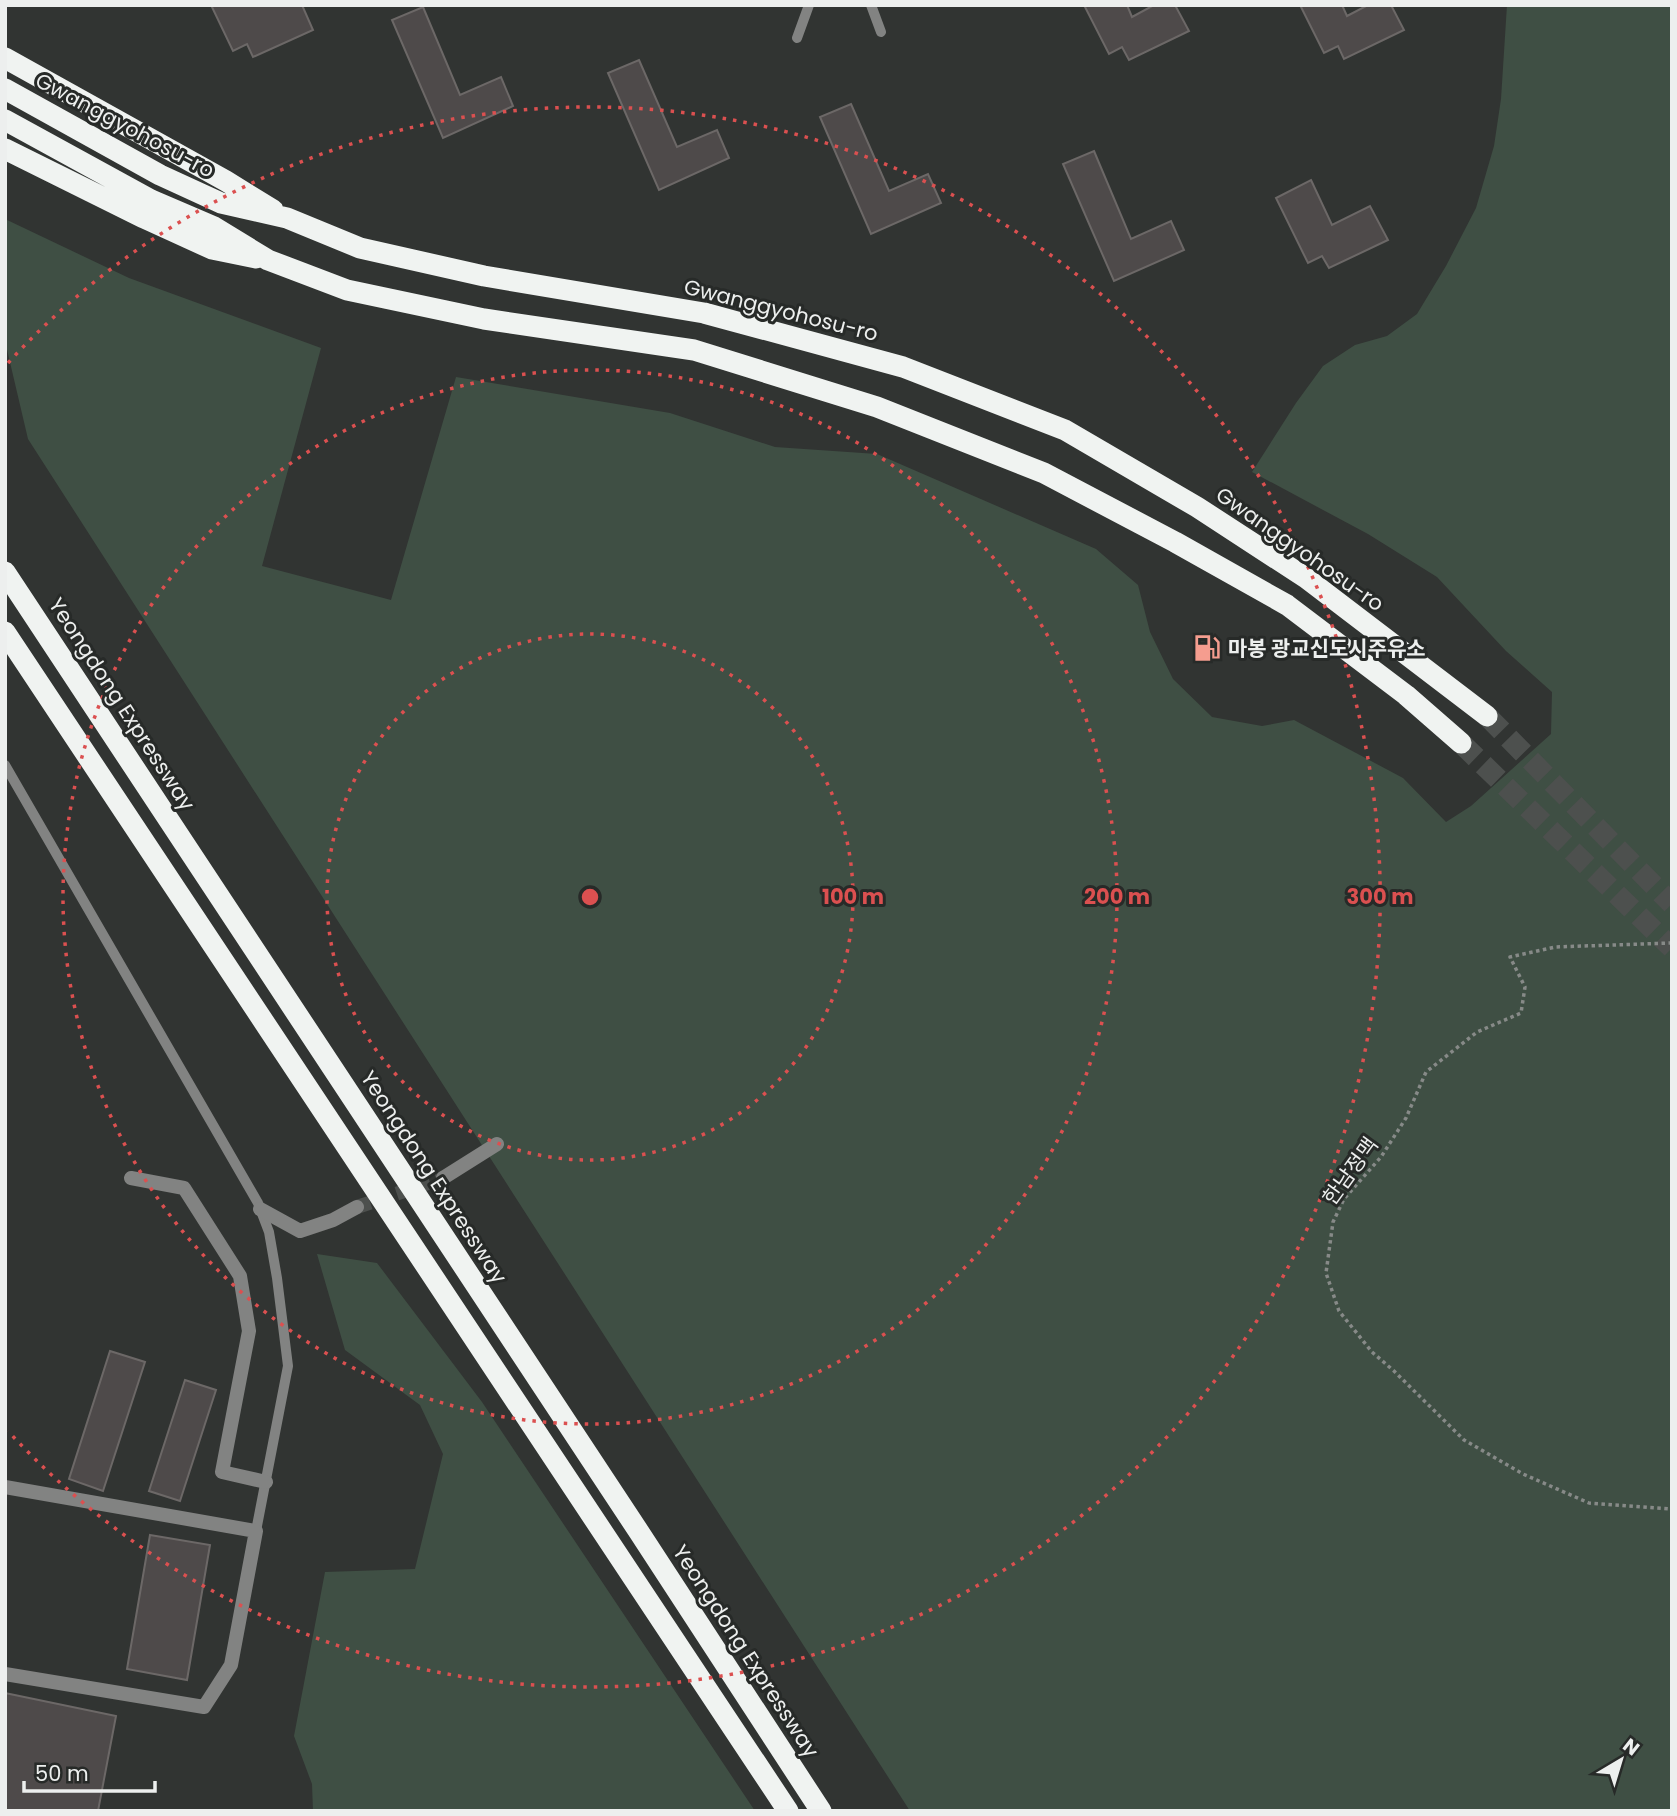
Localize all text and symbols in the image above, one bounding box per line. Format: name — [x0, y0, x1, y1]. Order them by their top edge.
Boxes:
street label: Gwanggyohosu-ro — [30, 65, 220, 185]
street label: Gwanggyohosu-ro — [681, 272, 881, 348]
street label: Gwanggyohosu-ro — [1210, 480, 1390, 618]
street label: Yeongdong Expressway — [42, 592, 202, 816]
fuel station icon: 마봉 광교신도시주유소 — [1192, 633, 1222, 663]
place label: 마봉 광교신도시주유소 — [1228, 634, 1426, 663]
text: 100 m — [822, 882, 884, 911]
text: 200 m — [1084, 882, 1150, 911]
text: 300 m — [1347, 882, 1413, 911]
centre of rings — [578, 885, 602, 909]
street label: Yeongdong Expressway — [354, 1065, 514, 1289]
street label: 한남정맥 — [1316, 1131, 1384, 1211]
street label: Yeongdong Expressway — [666, 1539, 826, 1763]
north arrow — [1586, 1725, 1656, 1795]
text: N — [1617, 1732, 1645, 1762]
scale bar — [24, 1750, 156, 1794]
text: 50 m — [35, 1759, 89, 1788]

